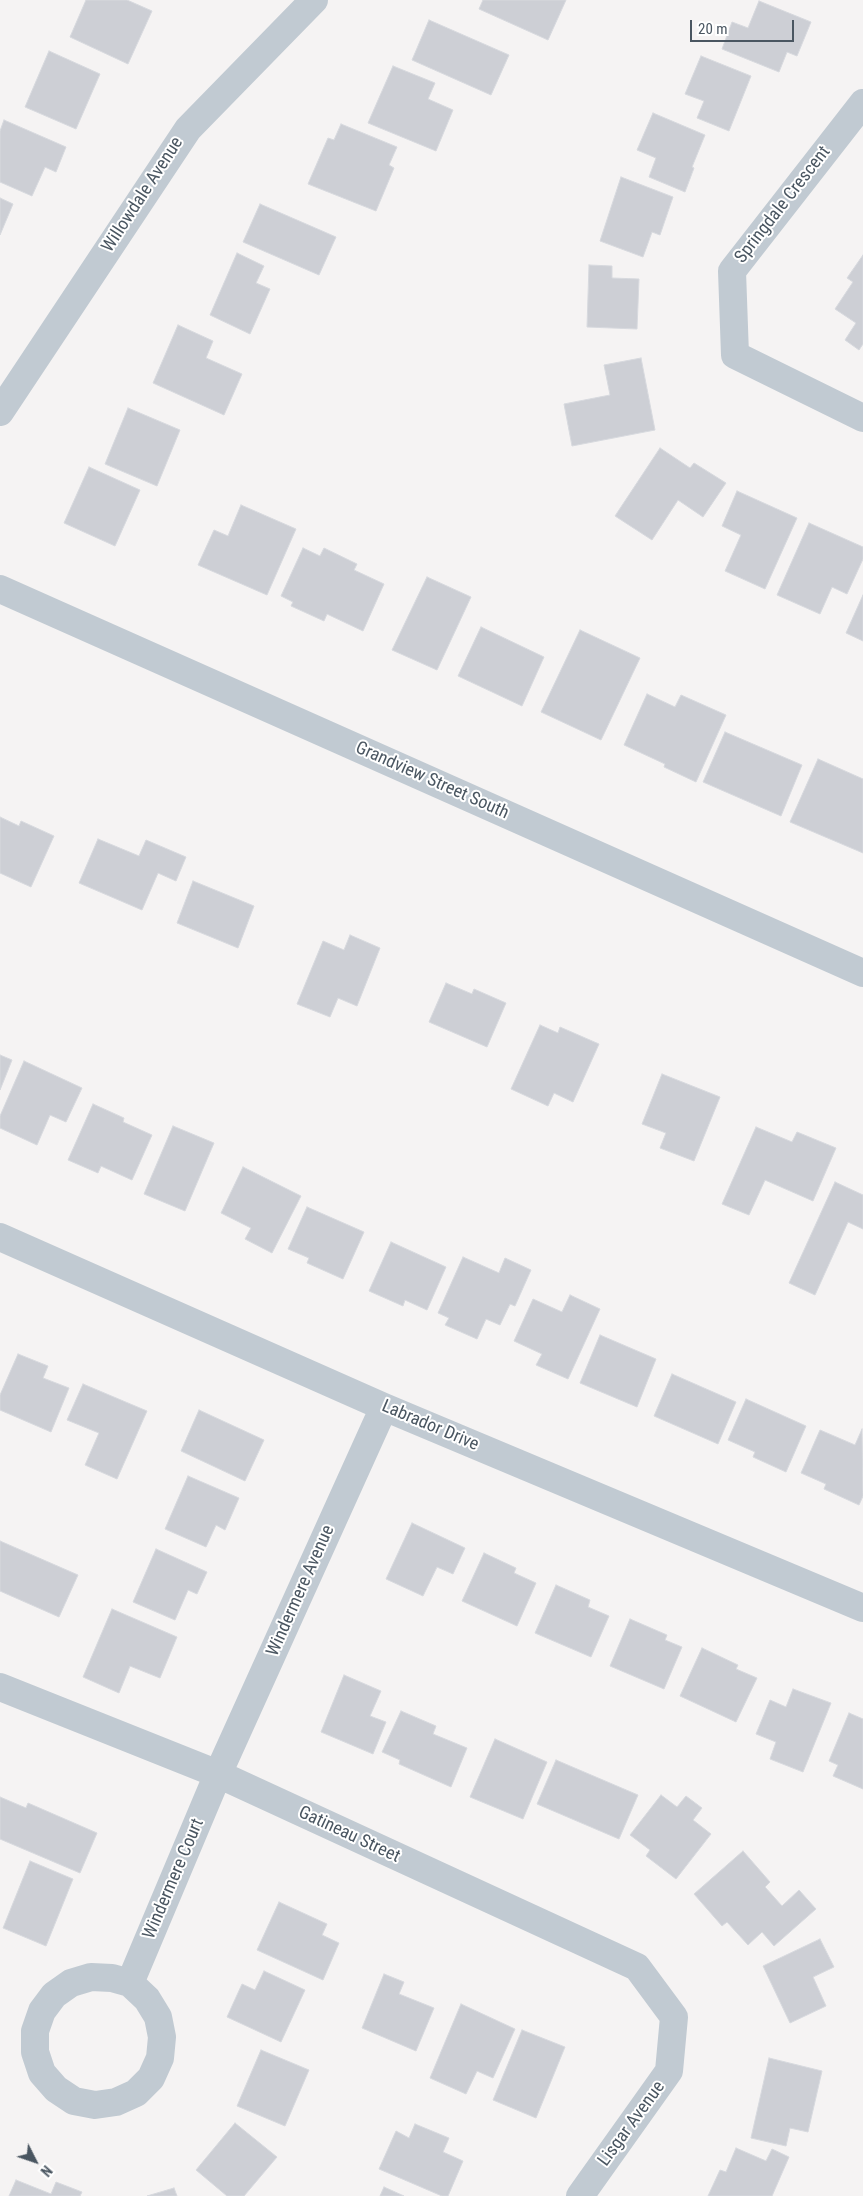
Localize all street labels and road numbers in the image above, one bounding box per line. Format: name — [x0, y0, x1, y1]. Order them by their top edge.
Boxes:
street label: Willowdale Avenue — [98, 133, 188, 257]
street label: Springdale Crescent — [731, 142, 835, 268]
street label: Grandview Street South — [352, 737, 512, 825]
street label: Labrador Drive — [378, 1396, 482, 1456]
street label: Windermere Avenue — [262, 1522, 340, 1660]
street label: Gatineau Street — [295, 1802, 403, 1868]
street label: Windermere Court — [139, 1816, 209, 1942]
street label: Lisgar Avenue — [594, 2077, 670, 2171]

